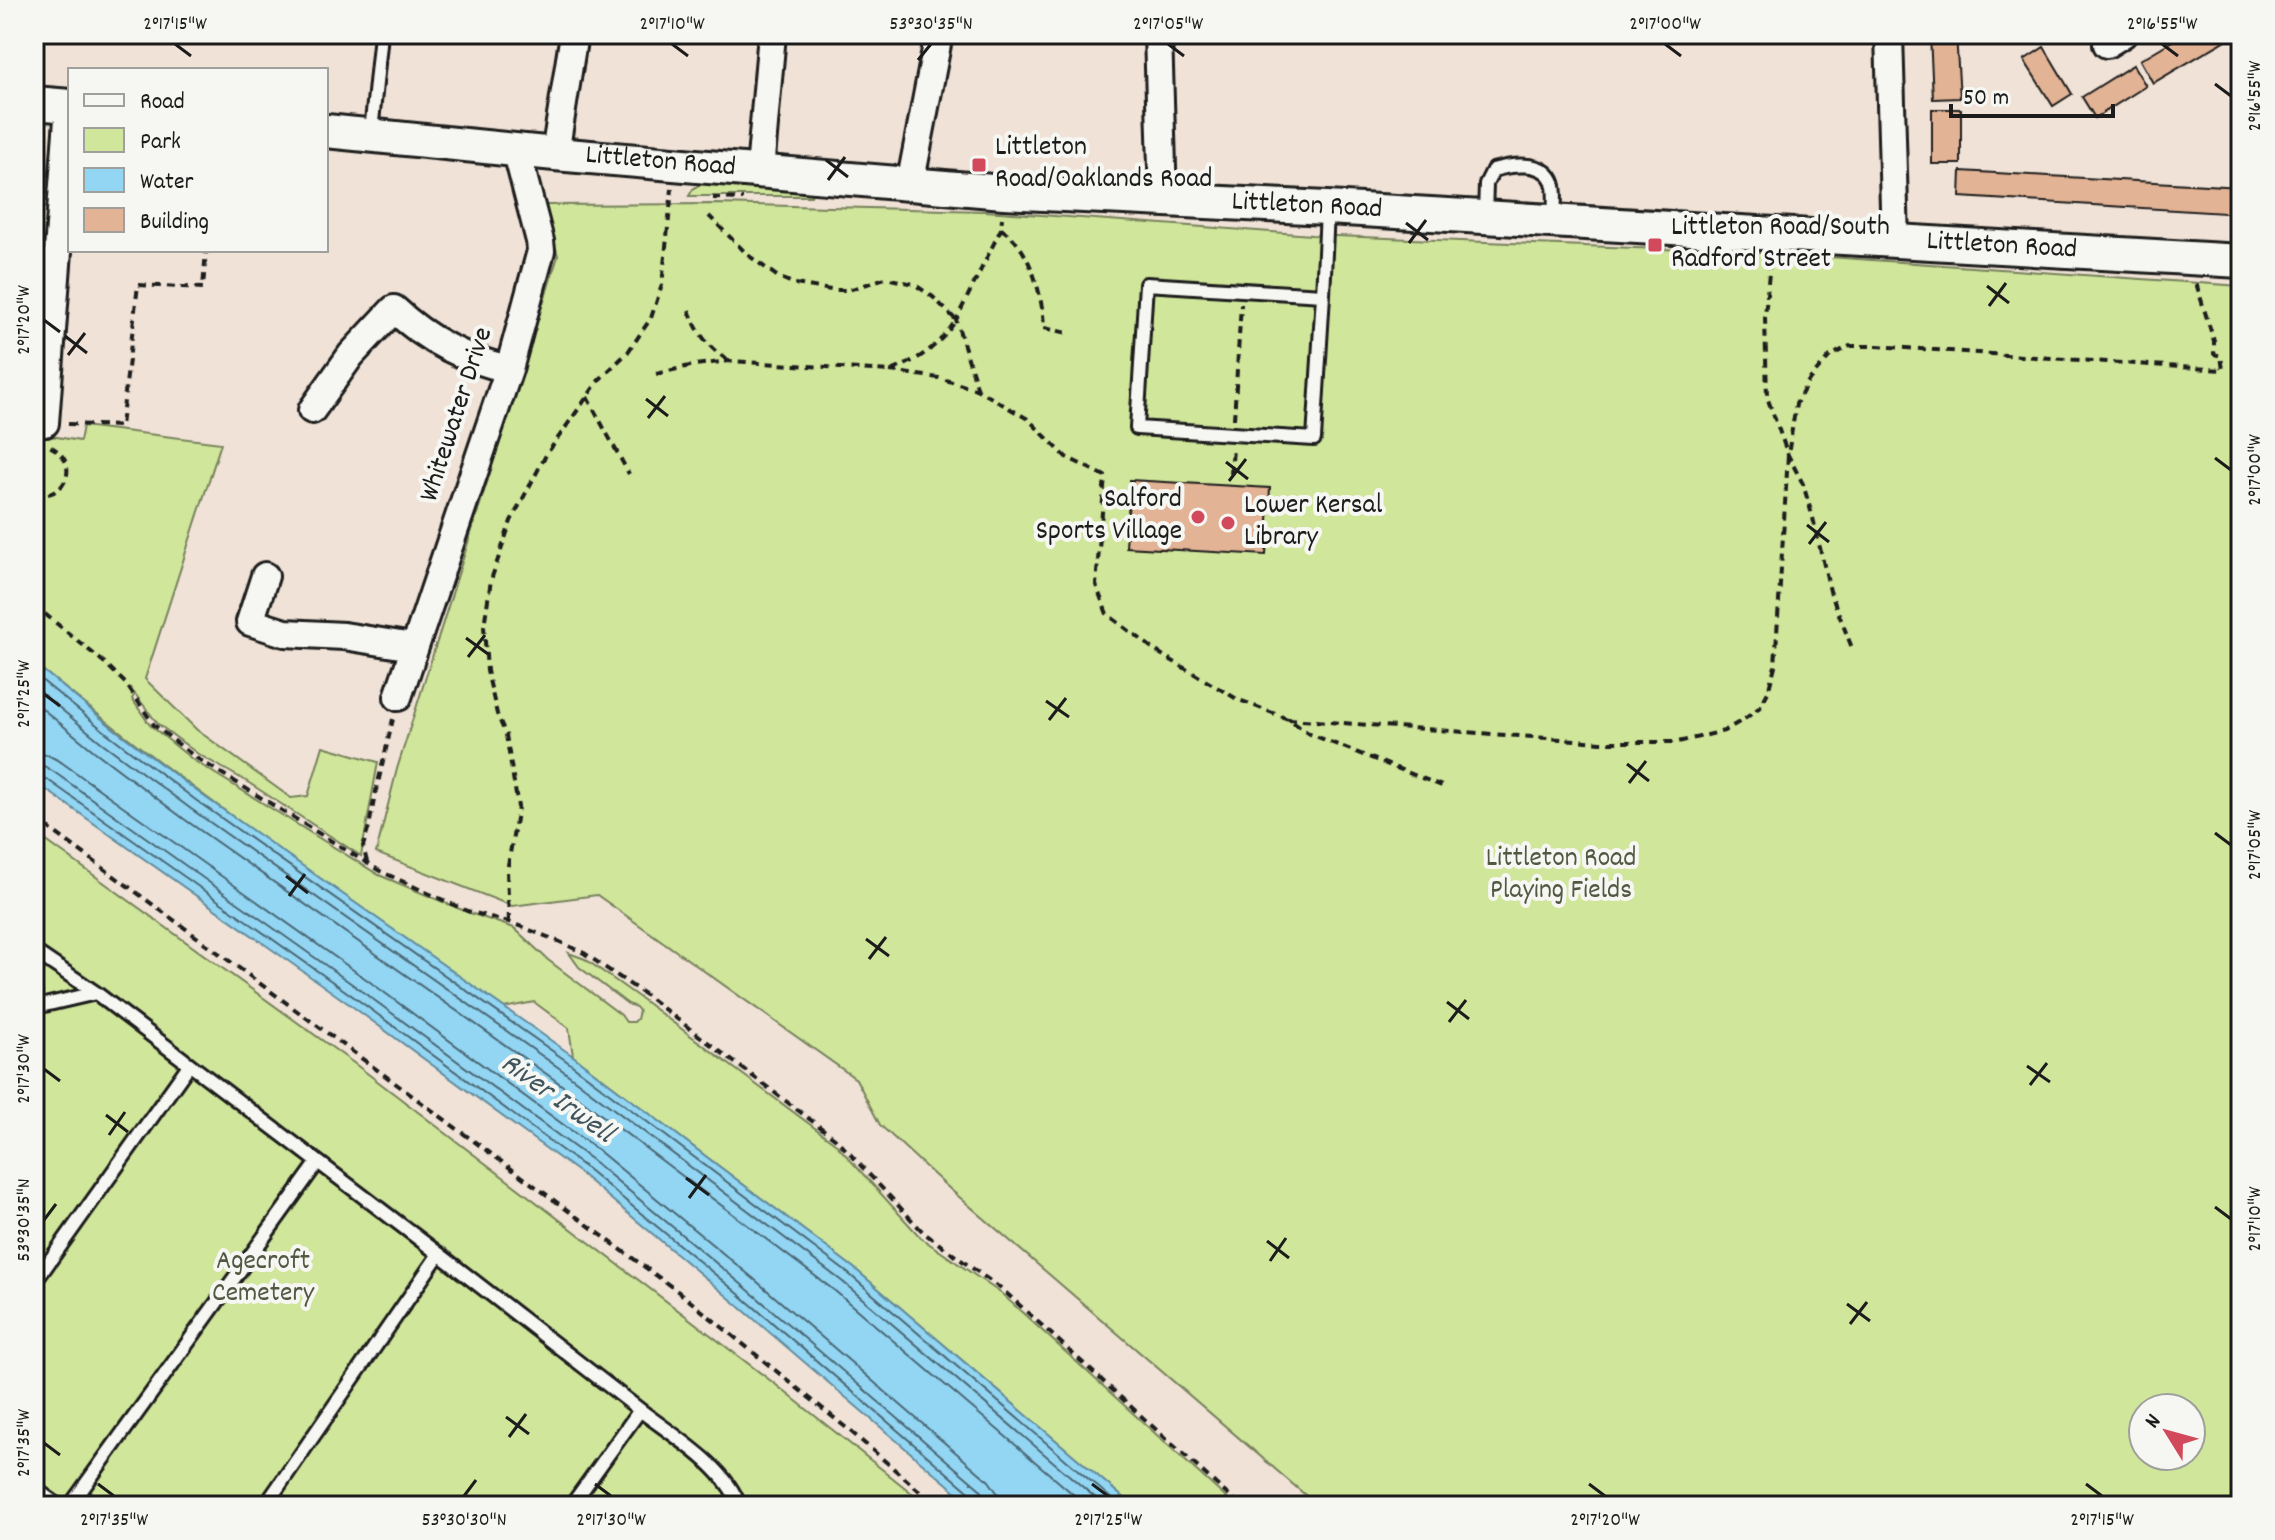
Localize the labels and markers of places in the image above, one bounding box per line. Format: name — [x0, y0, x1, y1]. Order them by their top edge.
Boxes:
place label: Littleton Road/Oaklands Road — [995, 129, 1212, 201]
marker: Littleton Road/Oaklands Road — [970, 156, 988, 174]
place label: Littleton Road/South Radford Street — [1671, 209, 1890, 281]
marker: Littleton Road/South Radford Street — [1646, 236, 1664, 254]
place label: Salford Sports Village — [1036, 481, 1182, 553]
place label: Lower Kersal Library — [1244, 487, 1383, 559]
marker: Salford Sports Village — [1189, 508, 1207, 526]
marker: Lower Kersal Library — [1219, 514, 1237, 532]

